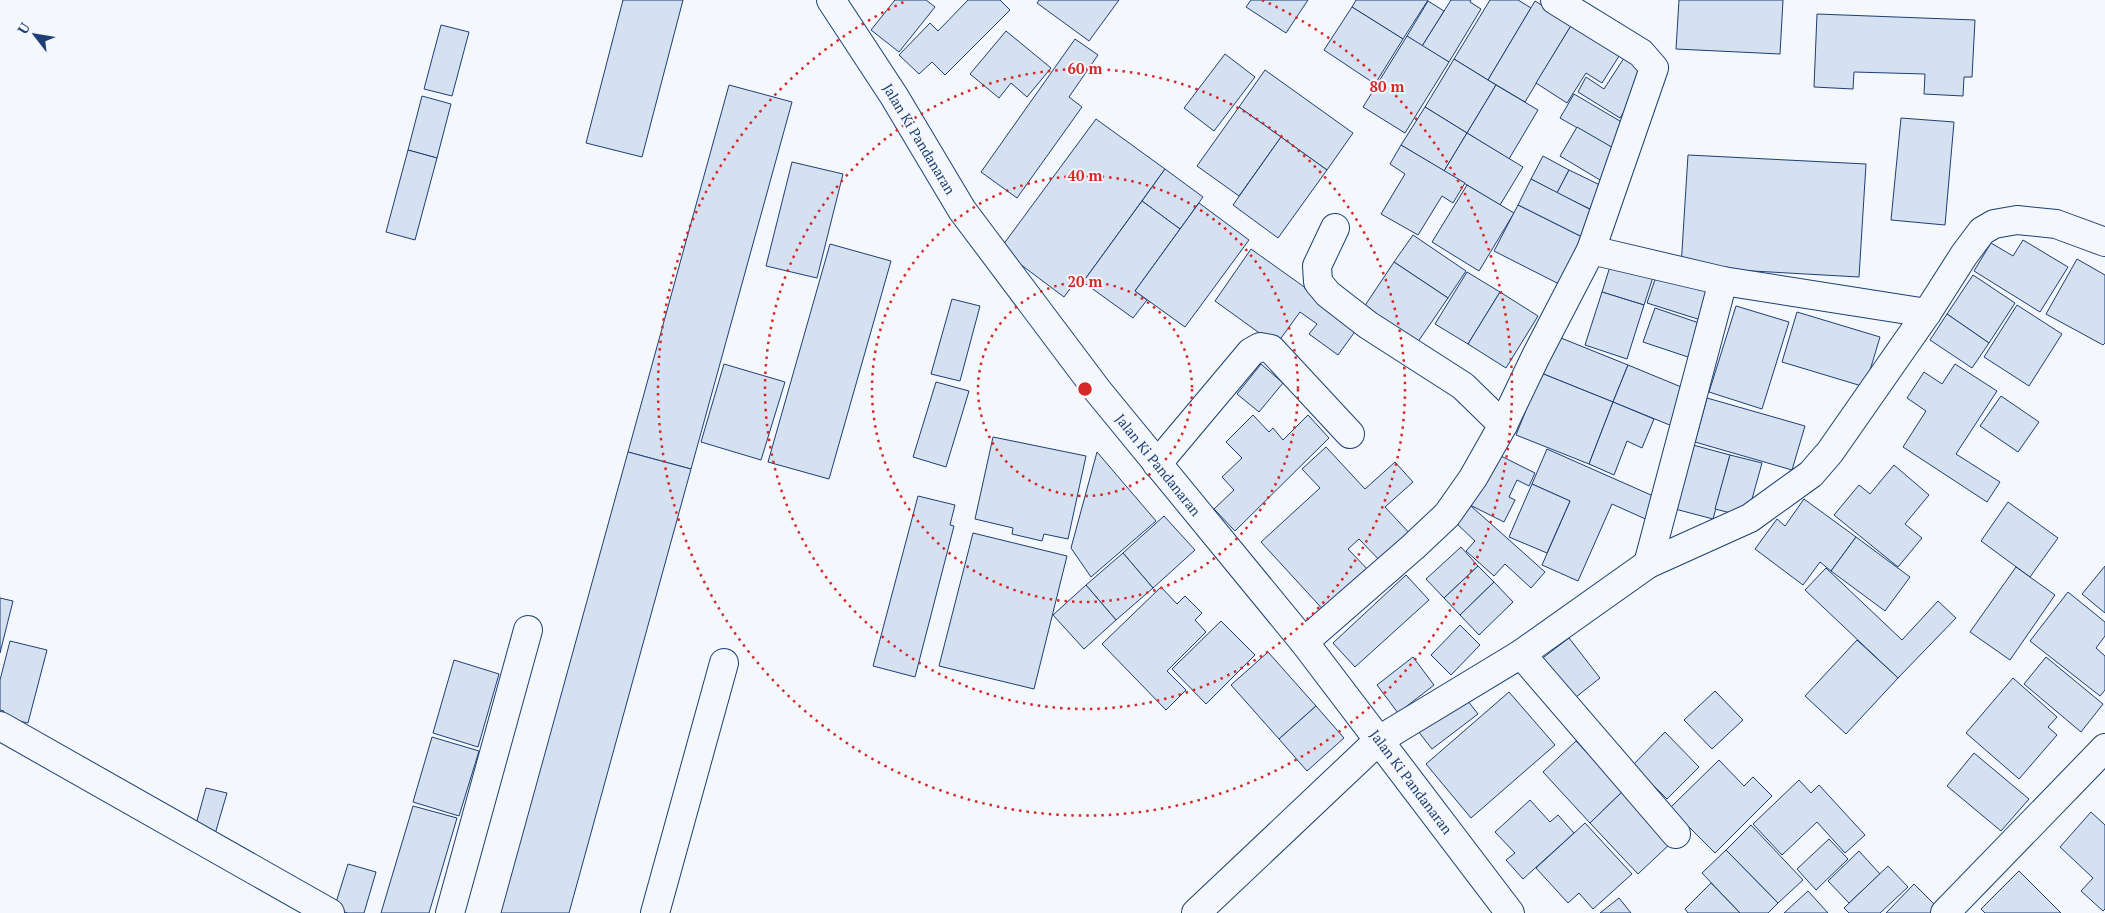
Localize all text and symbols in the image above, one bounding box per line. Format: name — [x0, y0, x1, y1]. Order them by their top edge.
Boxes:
north arrow — [10, 10, 60, 60]
text: U — [13, 19, 34, 37]
text: 60 m — [1068, 58, 1103, 78]
text: 80 m — [1370, 76, 1405, 96]
street label: Jalan Ki Pandanaran — [879, 80, 960, 198]
text: 40 m — [1068, 165, 1103, 185]
text: 20 m — [1068, 271, 1103, 291]
centre of rings — [1076, 380, 1094, 398]
street label: Jalan Ki Pandanaran — [1111, 410, 1206, 520]
street label: Jalan Ki Pandanaran — [1366, 726, 1457, 838]

